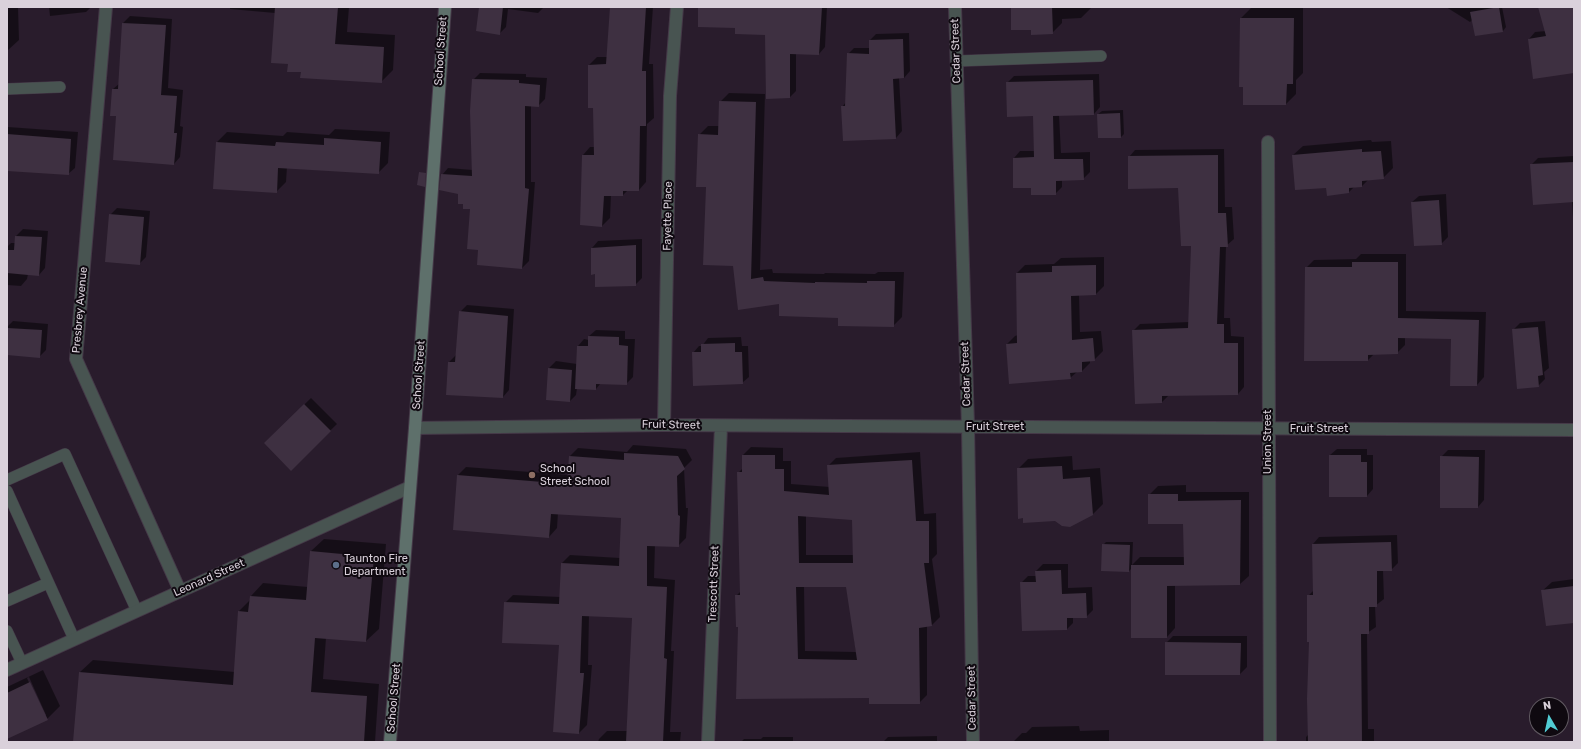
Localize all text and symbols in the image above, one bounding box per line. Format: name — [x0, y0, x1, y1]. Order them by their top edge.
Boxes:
street label: School Street — [432, 16, 450, 86]
street label: Cedar Street — [948, 18, 964, 84]
street label: Fayette Place — [661, 181, 675, 251]
street label: Presbrey Avenue — [70, 266, 90, 354]
street label: School Street — [410, 340, 428, 410]
street label: Cedar Street — [958, 341, 974, 407]
street label: Union Street — [1261, 410, 1275, 474]
street label: Fruit Street — [642, 418, 700, 432]
street label: Fruit Street — [966, 420, 1024, 434]
street label: Fruit Street — [1290, 422, 1348, 436]
place label: School Street School — [540, 462, 609, 488]
marker: School Street School — [527, 470, 537, 480]
street label: Trescott Street — [706, 545, 722, 623]
place label: Taunton Fire Department — [344, 552, 408, 578]
street label: Leonard Street — [171, 556, 247, 600]
marker: Taunton Fire Department — [331, 560, 341, 570]
street label: School Street — [384, 663, 404, 733]
street label: Cedar Street — [965, 666, 979, 730]
north arrow — [1529, 697, 1569, 737]
text: N — [1542, 699, 1552, 713]

